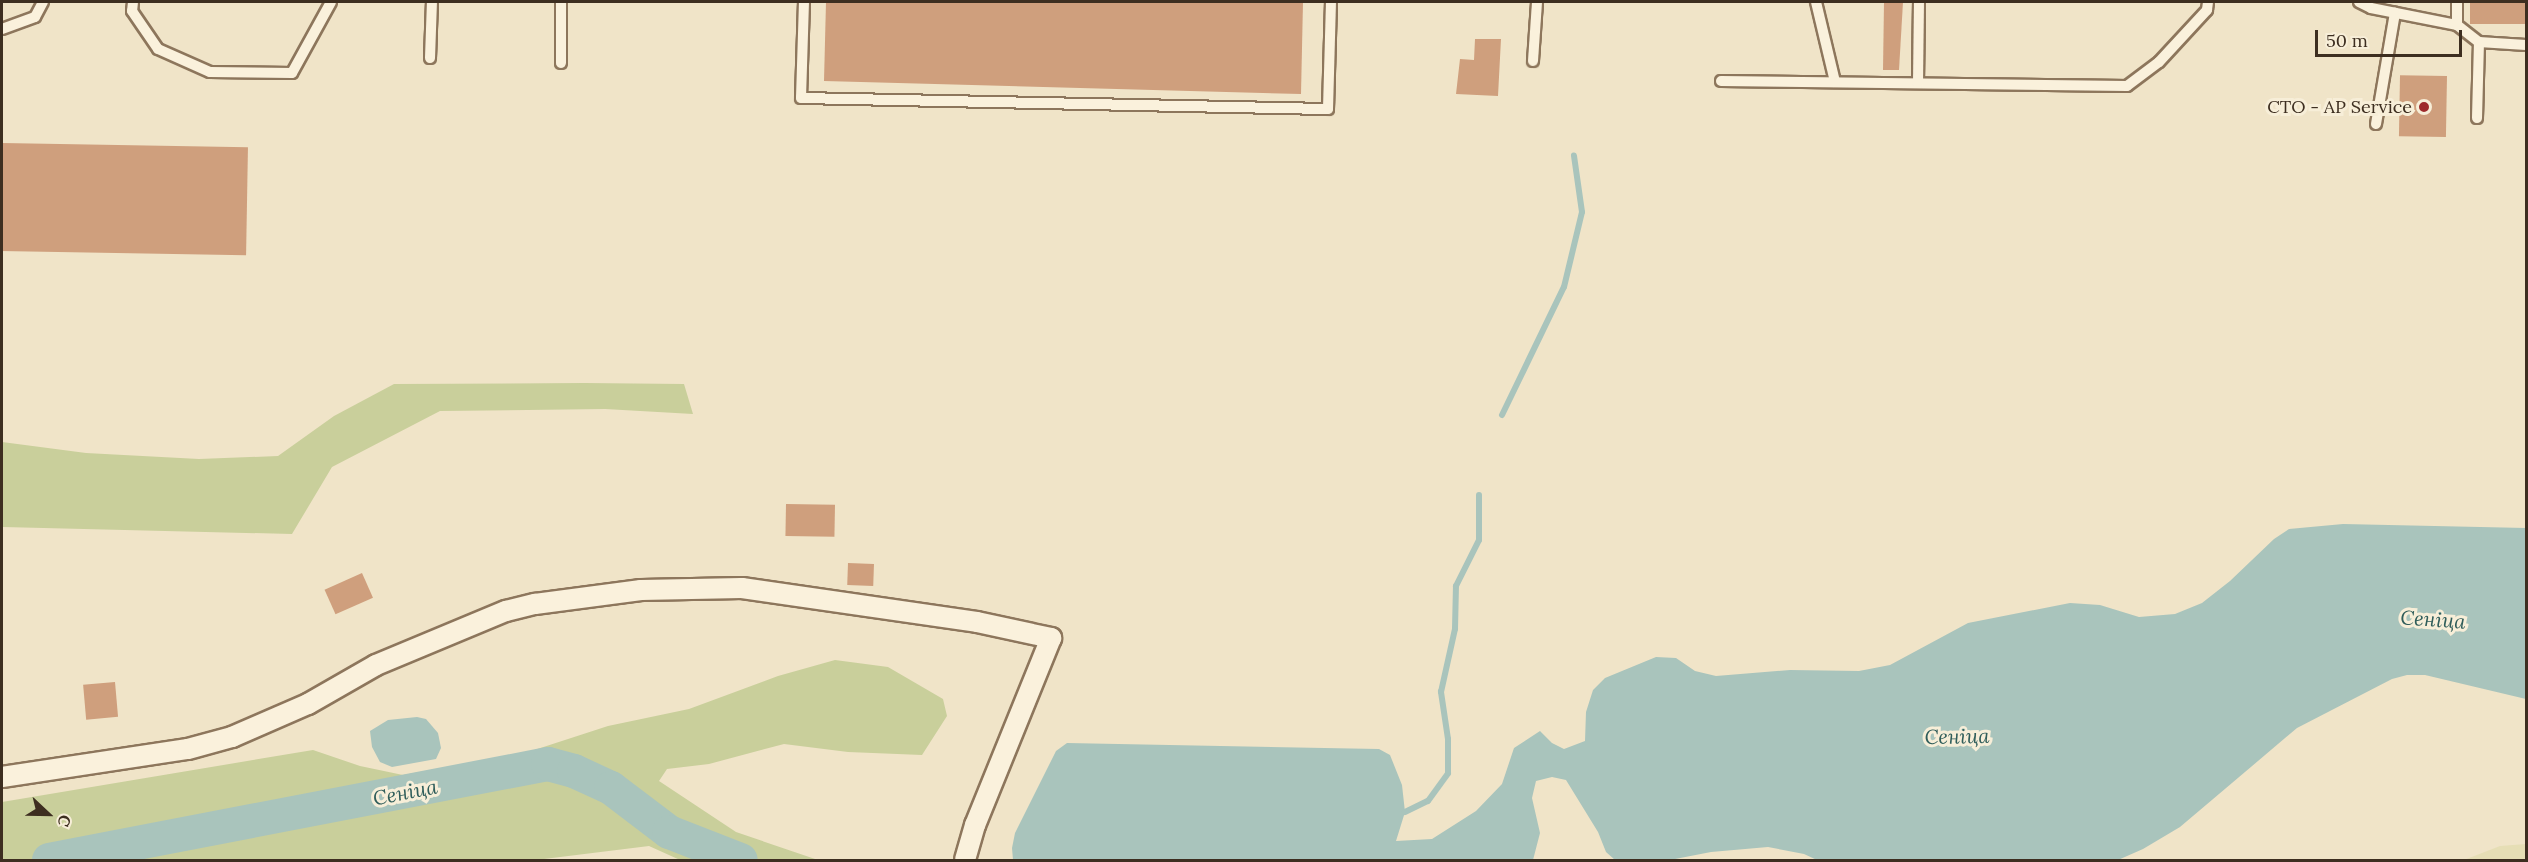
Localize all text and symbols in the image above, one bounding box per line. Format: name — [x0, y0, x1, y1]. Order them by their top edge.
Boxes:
scale bar — [2318, 18, 2465, 56]
text: 50 m — [2326, 29, 2368, 52]
place label: СТО - AP Service — [2267, 96, 2412, 118]
marker: СТО - AP Service — [2417, 100, 2431, 114]
water label: Сеніца — [2400, 605, 2466, 633]
water label: Сеніца — [1924, 723, 1990, 749]
water label: Сеніца — [371, 774, 439, 810]
north arrow — [18, 784, 78, 844]
text: С — [53, 812, 76, 830]

